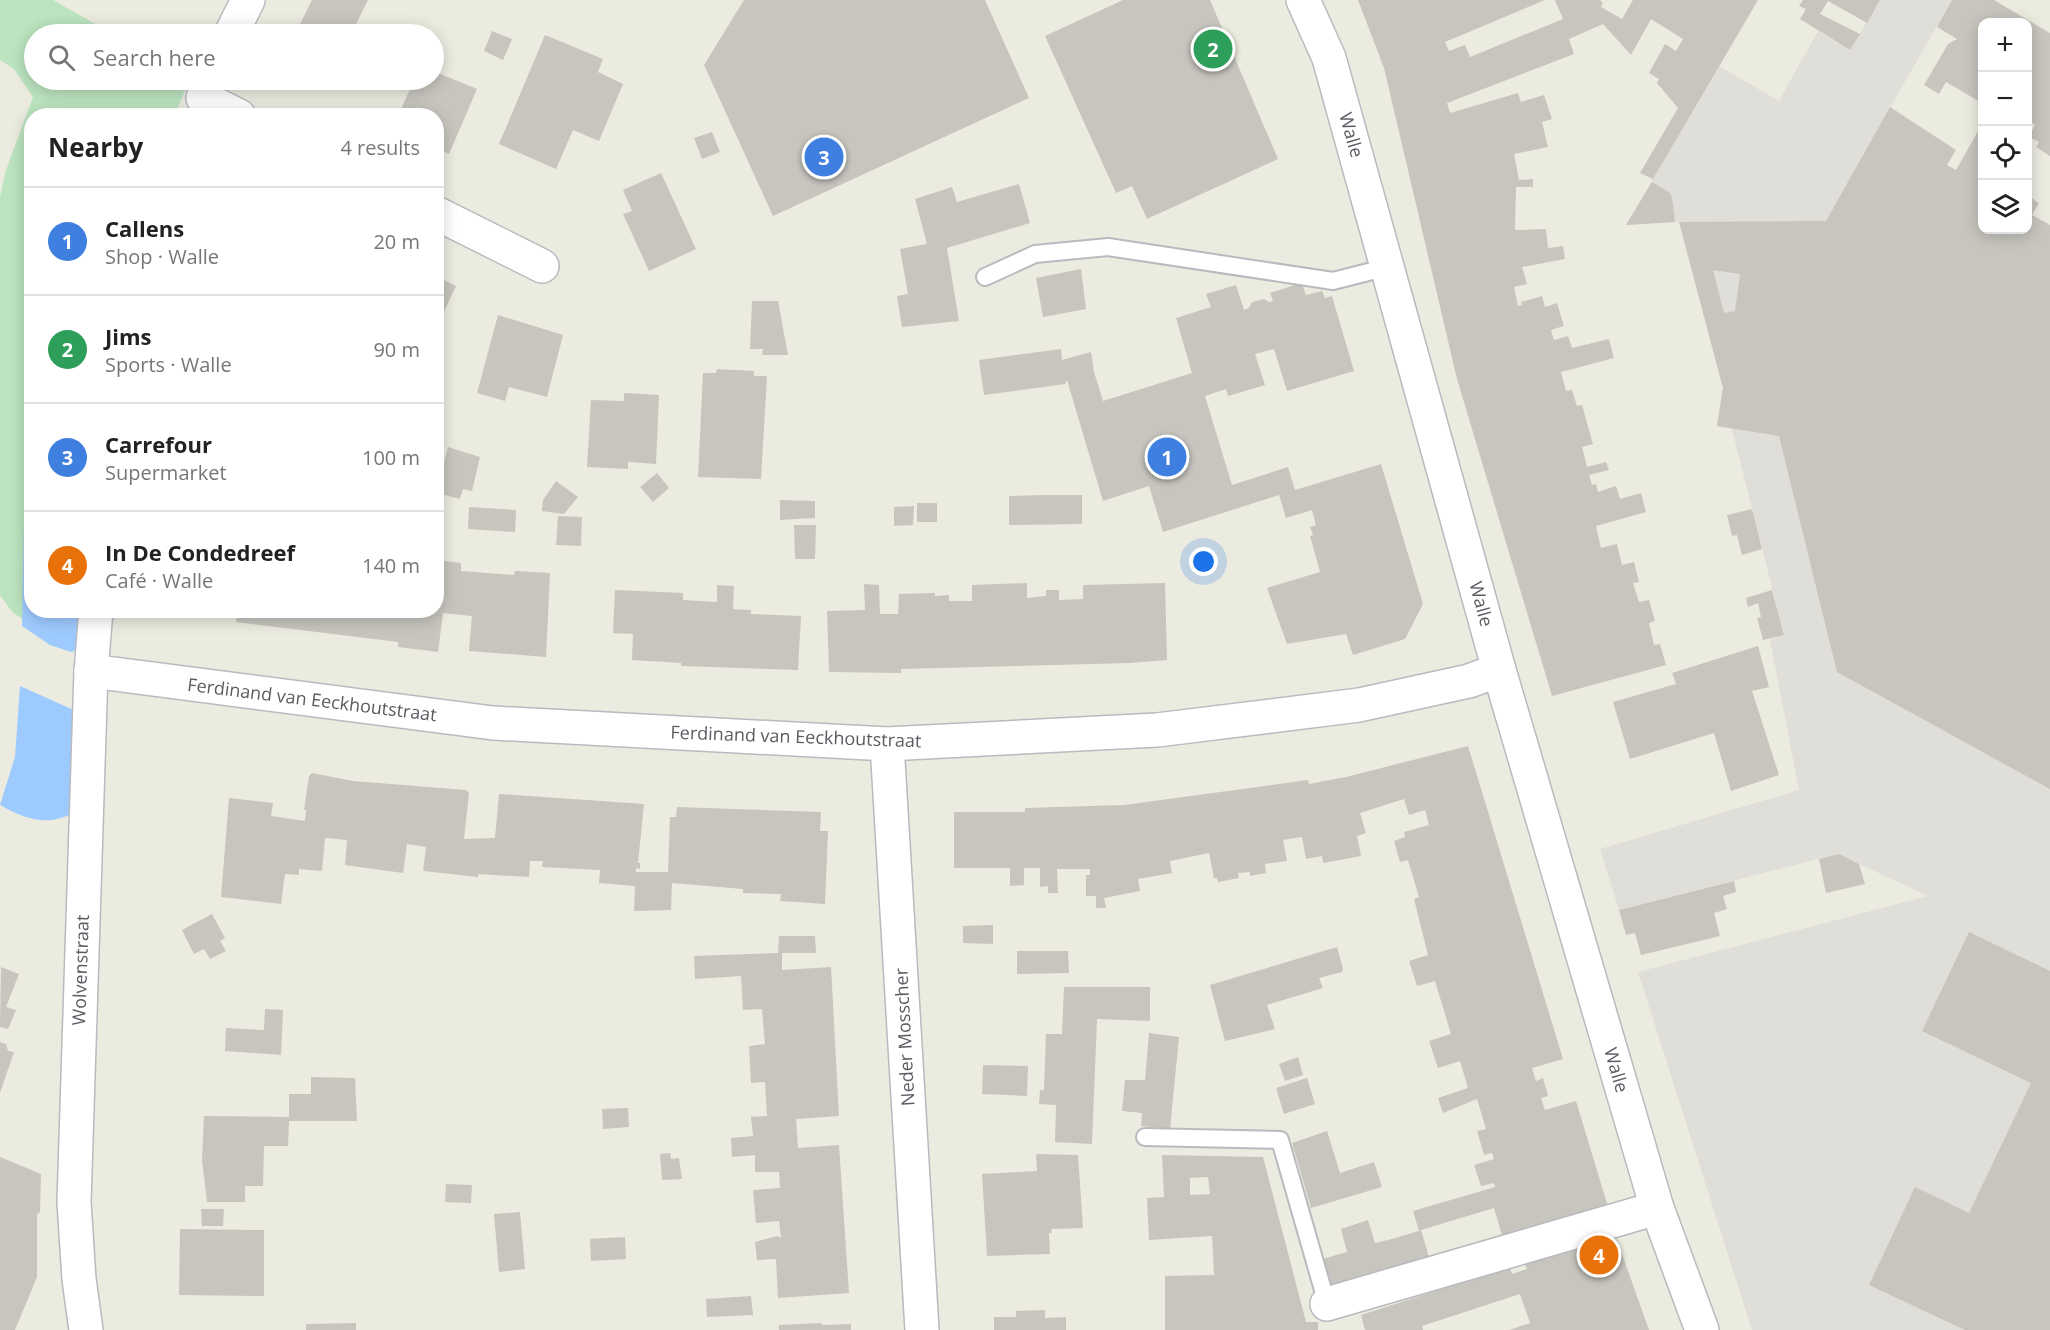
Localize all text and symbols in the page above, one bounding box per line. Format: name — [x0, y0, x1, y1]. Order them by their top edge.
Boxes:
map controls — [1978, 18, 2032, 234]
button: + — [1978, 18, 2032, 72]
search box — [24, 24, 444, 90]
pin: 2 — [1194, 26, 1232, 72]
icon: search — [45, 41, 78, 74]
text: Search here — [93, 42, 216, 72]
button: − — [1978, 72, 2032, 126]
street label: Walle — [1334, 109, 1370, 160]
button: locate — [1978, 126, 2032, 180]
text: Nearby — [48, 129, 143, 165]
text: 4 results — [340, 134, 420, 161]
pin: 3 — [804, 134, 844, 180]
button: layers — [1978, 180, 2032, 234]
text: Callens — [105, 213, 184, 243]
text: 1 — [62, 228, 73, 255]
text: 20 m — [373, 228, 420, 255]
text: Shop · Walle — [105, 243, 219, 270]
text: Jims — [105, 321, 152, 351]
text: 2 — [62, 336, 73, 363]
text: 90 m — [373, 336, 420, 363]
text: Sports · Walle — [105, 351, 232, 378]
text: Carrefour — [105, 429, 212, 459]
pin: 1 — [1148, 434, 1186, 480]
text: 3 — [62, 444, 73, 471]
text: 100 m — [362, 444, 420, 471]
text: Supermarket — [105, 459, 227, 486]
text: In De Condedreef — [105, 537, 295, 567]
your location — [1189, 547, 1218, 576]
text: 4 — [62, 552, 73, 579]
text: 140 m — [362, 552, 420, 579]
text: Café · Walle — [105, 567, 213, 594]
street label: Walle — [1464, 579, 1499, 629]
street label: Ferdinand van Eeckhoutstraat — [186, 672, 438, 726]
street label: Ferdinand van Eeckhoutstraat — [670, 720, 922, 752]
street label: Wolvenstraat — [66, 914, 94, 1026]
street label: Neder Mosscher — [888, 967, 920, 1107]
street label: Walle — [1599, 1044, 1635, 1095]
pin: 4 — [1580, 1232, 1618, 1278]

